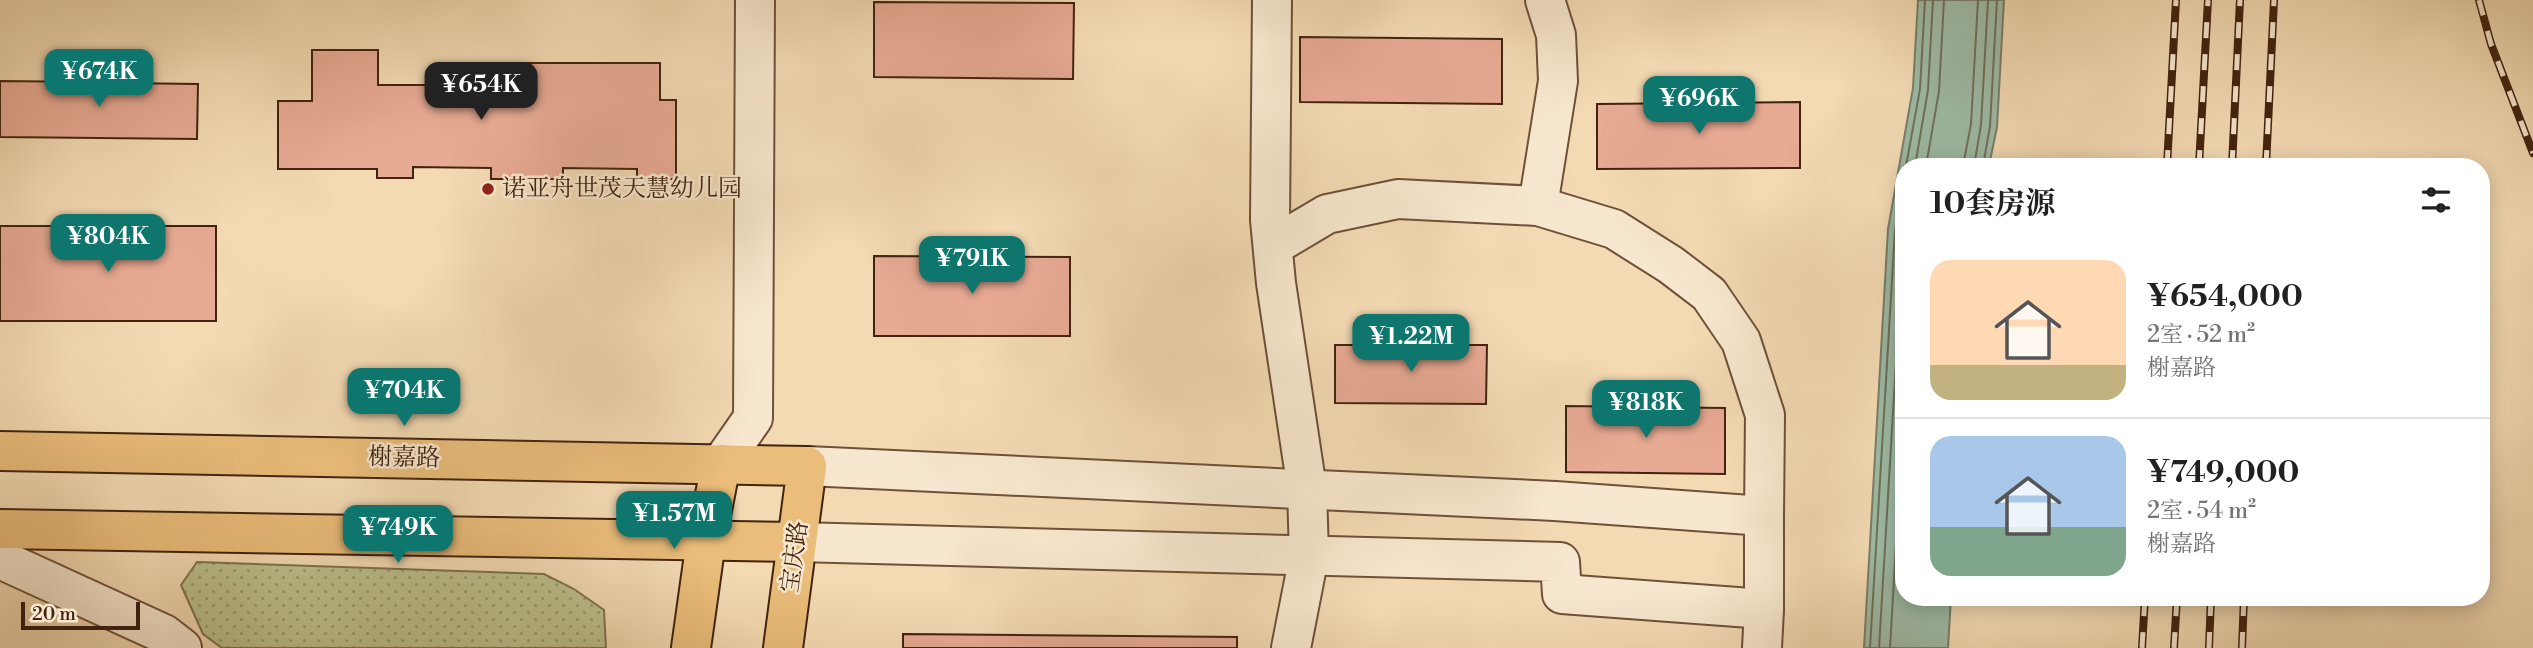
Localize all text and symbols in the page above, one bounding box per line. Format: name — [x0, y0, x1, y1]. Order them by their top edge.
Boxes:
pin: ¥674K — [50, 50, 148, 109]
text: ¥674K — [60, 58, 138, 86]
pin: ¥654K — [432, 62, 530, 122]
text: ¥654K — [441, 71, 521, 99]
pin: ¥696K — [1650, 76, 1748, 136]
text: ¥696K — [1659, 85, 1739, 113]
place label: 诺亚舟世茂天慧幼儿园 — [502, 174, 742, 204]
marker: 诺亚舟世茂天慧幼儿园 — [480, 181, 496, 197]
icon: filters — [2417, 181, 2455, 219]
text: 10套房源 — [1930, 185, 2055, 223]
pin: ¥804K — [59, 215, 157, 274]
text: ¥804K — [66, 223, 150, 251]
pin: ¥791K — [923, 236, 1021, 296]
text: ¥791K — [935, 245, 1009, 273]
text: ¥654,000 — [2147, 278, 2303, 316]
icon: home — [1986, 288, 2070, 372]
pin: ¥1.22M — [1354, 314, 1468, 374]
text: 2室 · 52 m² — [2147, 321, 2255, 349]
text: ¥1.22M — [1368, 323, 1454, 351]
text: 榭嘉路 — [2147, 354, 2216, 382]
pin: ¥704K — [355, 368, 453, 428]
text: ¥704K — [363, 377, 445, 405]
pin: ¥818K — [1597, 380, 1695, 440]
text: ¥818K — [1608, 389, 1684, 417]
street label: 榭嘉路 — [368, 442, 440, 474]
text: ¥749,000 — [2147, 454, 2299, 492]
icon: home — [1986, 464, 2070, 548]
pin: ¥1.57M — [617, 491, 731, 551]
text: 2室 · 54 m² — [2147, 497, 2256, 525]
text: ¥1.57M — [632, 500, 716, 528]
pin: ¥749K — [349, 505, 447, 565]
text: ¥749K — [359, 514, 437, 542]
street label: 宝庆路 — [775, 519, 815, 595]
text: 榭嘉路 — [2147, 530, 2216, 558]
scale bar — [21, 599, 140, 631]
text: 20 m — [32, 602, 76, 626]

